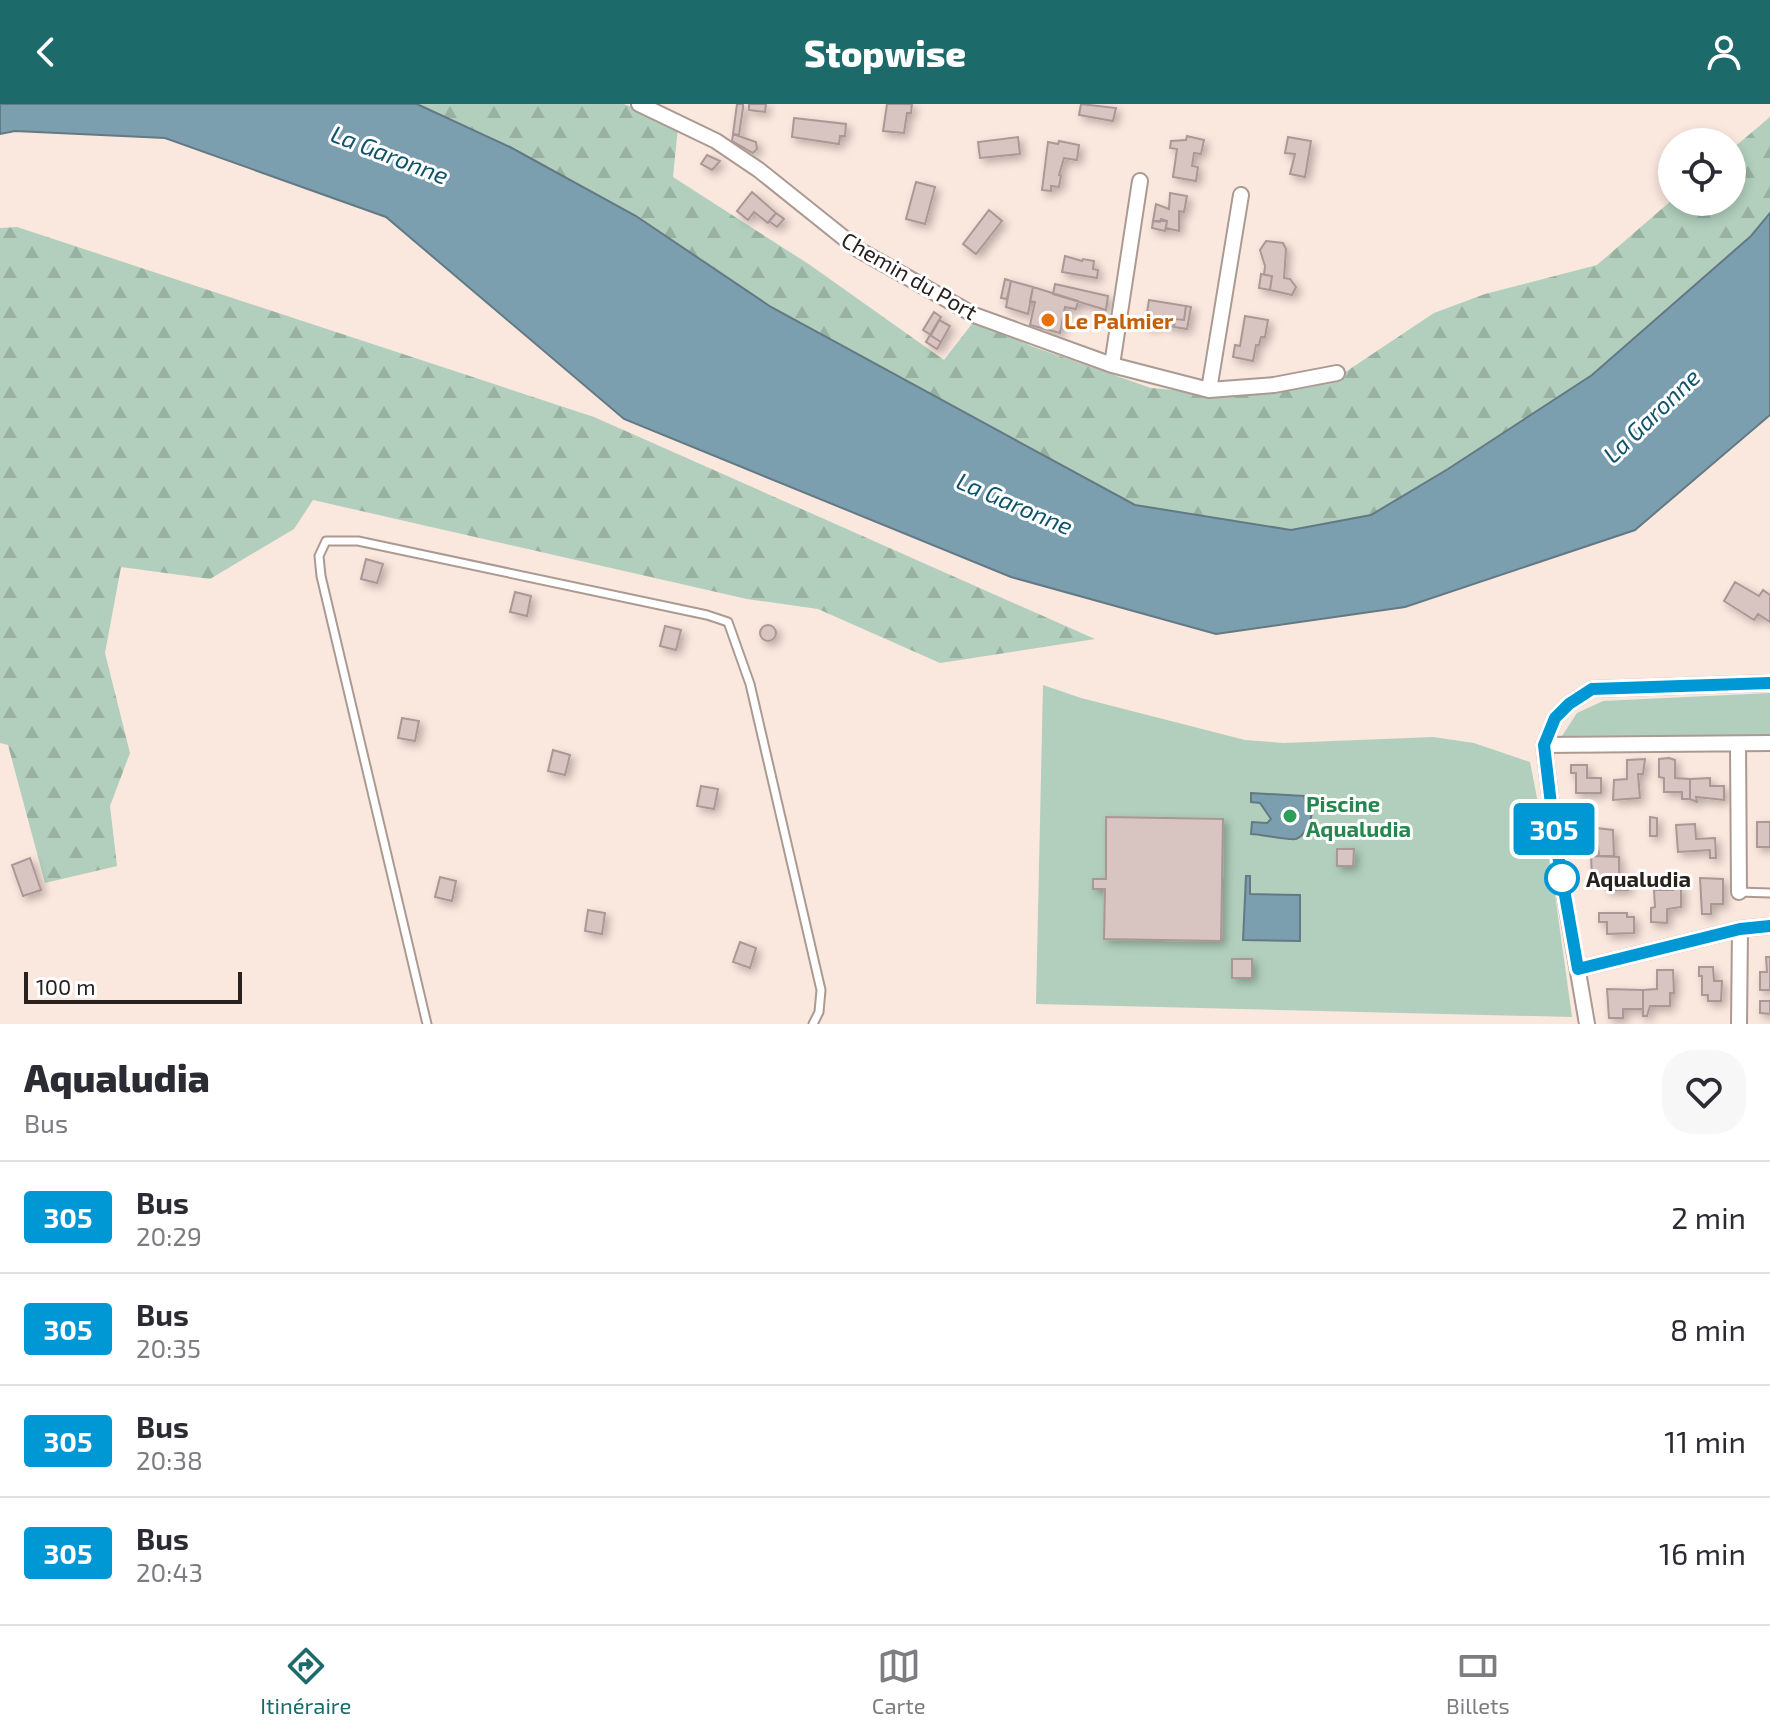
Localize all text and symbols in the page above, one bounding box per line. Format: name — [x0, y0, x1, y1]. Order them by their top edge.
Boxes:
icon: back — [24, 30, 68, 74]
icon: person — [1702, 30, 1746, 74]
text: Stopwise — [804, 31, 966, 74]
water label: La Garonne — [327, 118, 453, 190]
map controls — [1658, 128, 1746, 216]
button: locate — [1658, 128, 1746, 216]
street label: Chemin du Port — [838, 226, 982, 324]
place label: Le Palmier — [1064, 307, 1174, 333]
marker: Le Palmier — [1039, 311, 1057, 329]
water label: La Garonne — [1597, 362, 1706, 468]
water label: La Garonne — [952, 466, 1078, 541]
place label: Piscine Aqualudia — [1306, 790, 1411, 841]
line badge: 305 — [1508, 803, 1600, 855]
marker: Piscine Aqualudia — [1281, 807, 1299, 825]
text: 305 — [1529, 812, 1579, 846]
marker: Aqualudia — [1545, 861, 1579, 895]
place label: Aqualudia — [1586, 865, 1691, 891]
scale bar — [24, 968, 242, 1004]
text: 100 m — [36, 973, 95, 999]
button: heart — [1662, 1050, 1746, 1134]
text: Aqualudia — [24, 1054, 210, 1100]
text: Bus — [24, 1107, 68, 1138]
text: Bus — [136, 1184, 189, 1220]
text: 2 min — [1671, 1199, 1746, 1235]
text: 305 — [43, 1200, 93, 1234]
text: 20:29 — [136, 1220, 202, 1251]
text: Bus — [136, 1296, 189, 1332]
text: 8 min — [1670, 1311, 1746, 1347]
text: 305 — [43, 1312, 93, 1346]
text: 20:35 — [136, 1332, 201, 1363]
text: Bus — [136, 1408, 189, 1444]
text: 11 min — [1664, 1423, 1746, 1459]
text: 305 — [43, 1424, 93, 1458]
text: 20:38 — [136, 1444, 203, 1475]
text: Bus — [136, 1520, 189, 1556]
text: 16 min — [1659, 1535, 1746, 1571]
text: 305 — [43, 1536, 93, 1570]
text: 20:43 — [136, 1556, 203, 1587]
tab: Itinéraire — [260, 1644, 351, 1718]
tab: Carte — [872, 1644, 925, 1718]
tab: Billets — [1446, 1644, 1510, 1718]

